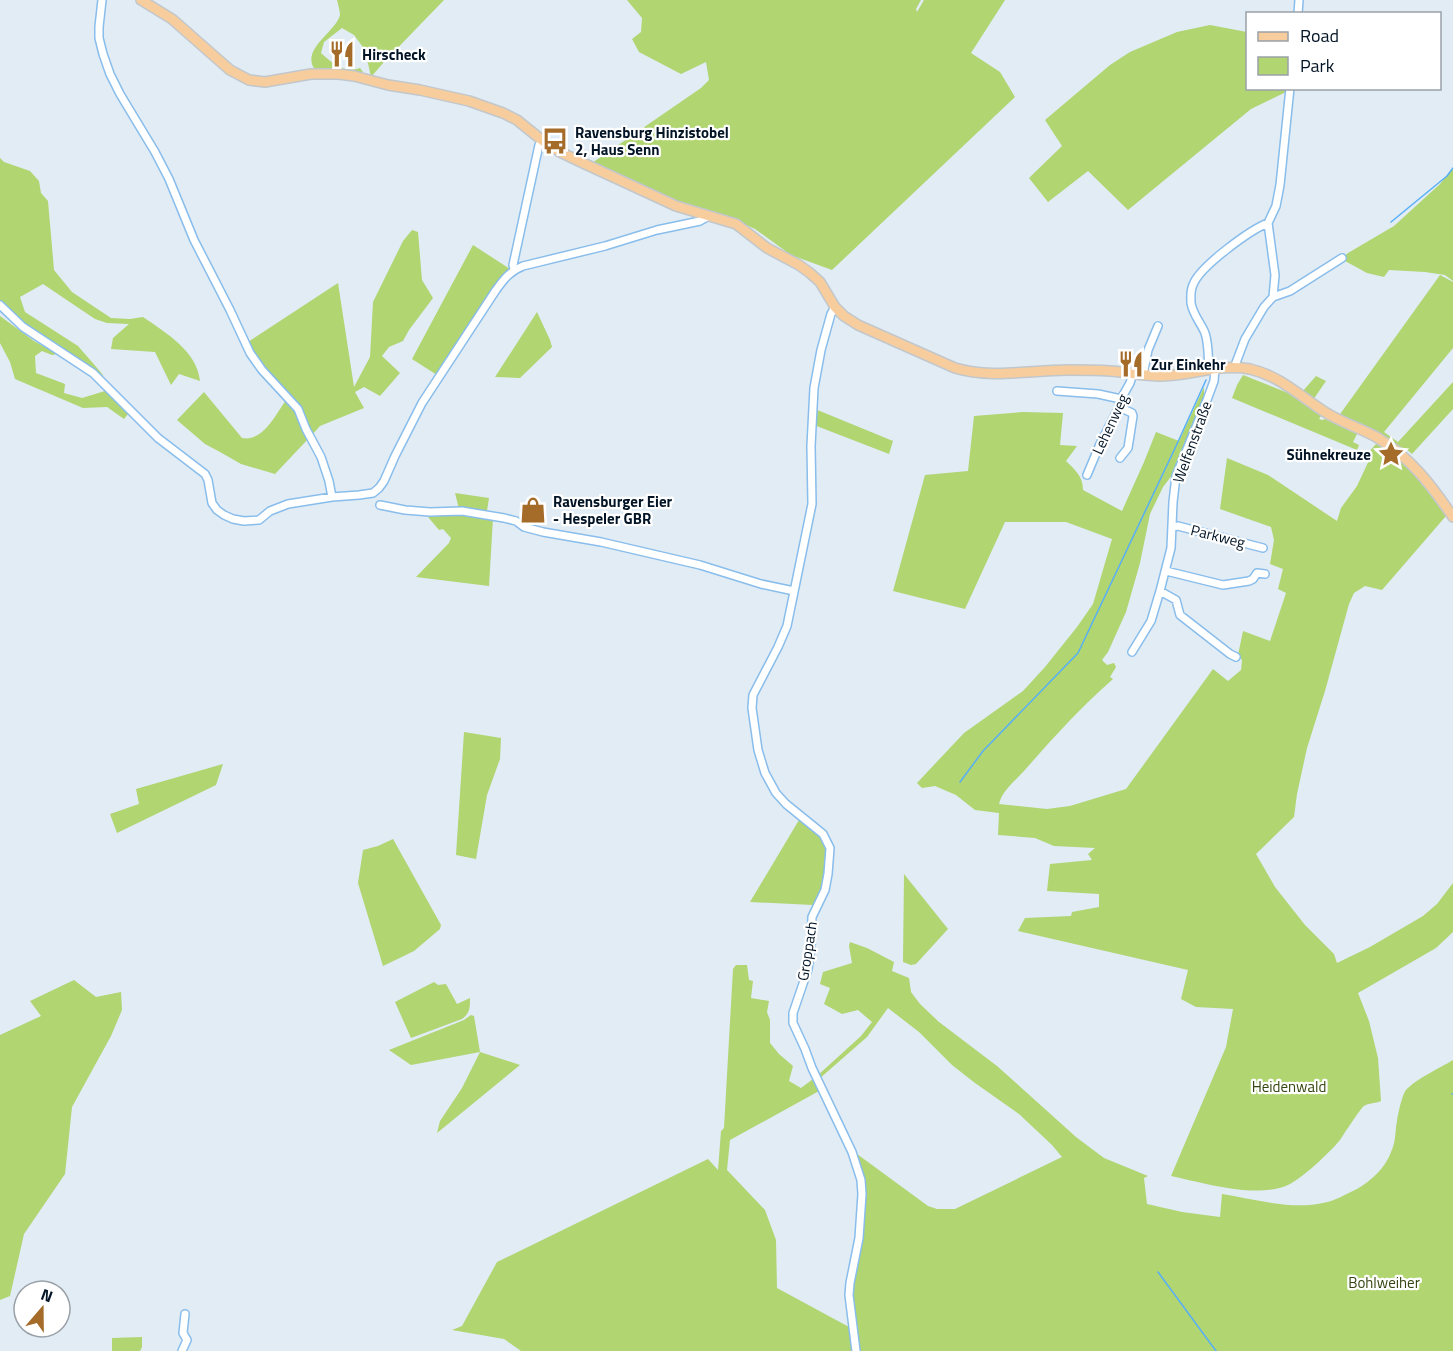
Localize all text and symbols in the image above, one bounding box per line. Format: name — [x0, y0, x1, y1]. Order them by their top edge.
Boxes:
legend — [1246, 12, 1441, 90]
text: Road — [1300, 22, 1339, 49]
restaurant icon: Hirscheck — [327, 39, 357, 69]
place label: Hirscheck — [362, 43, 426, 66]
text: Park — [1300, 52, 1335, 79]
place label: Ravensburg Hinzistobel 2, Haus Senn — [575, 121, 729, 161]
bus stop icon: Ravensburg Hinzistobel 2, Haus Senn — [540, 126, 570, 156]
restaurant icon: Zur Einkehr — [1116, 349, 1146, 379]
place label: Zur Einkehr — [1151, 353, 1226, 376]
street label: Lehenweg — [1086, 389, 1134, 458]
street label: Welfenstraße — [1167, 398, 1217, 486]
place icon: Sühnekreuze — [1376, 439, 1406, 469]
place label: Sühnekreuze — [1287, 443, 1371, 466]
place label: Ravensburger Eier - Hespeler GBR — [553, 490, 673, 530]
shop icon: Ravensburger Eier - Hespeler GBR — [518, 495, 548, 525]
street label: Parkweg — [1188, 518, 1248, 554]
street label: Groppach — [791, 920, 823, 982]
park label: Heidenwald — [1252, 1075, 1326, 1098]
park label: Bohlweiher — [1348, 1271, 1420, 1294]
north arrow — [12, 1279, 72, 1339]
text: N — [38, 1282, 56, 1308]

